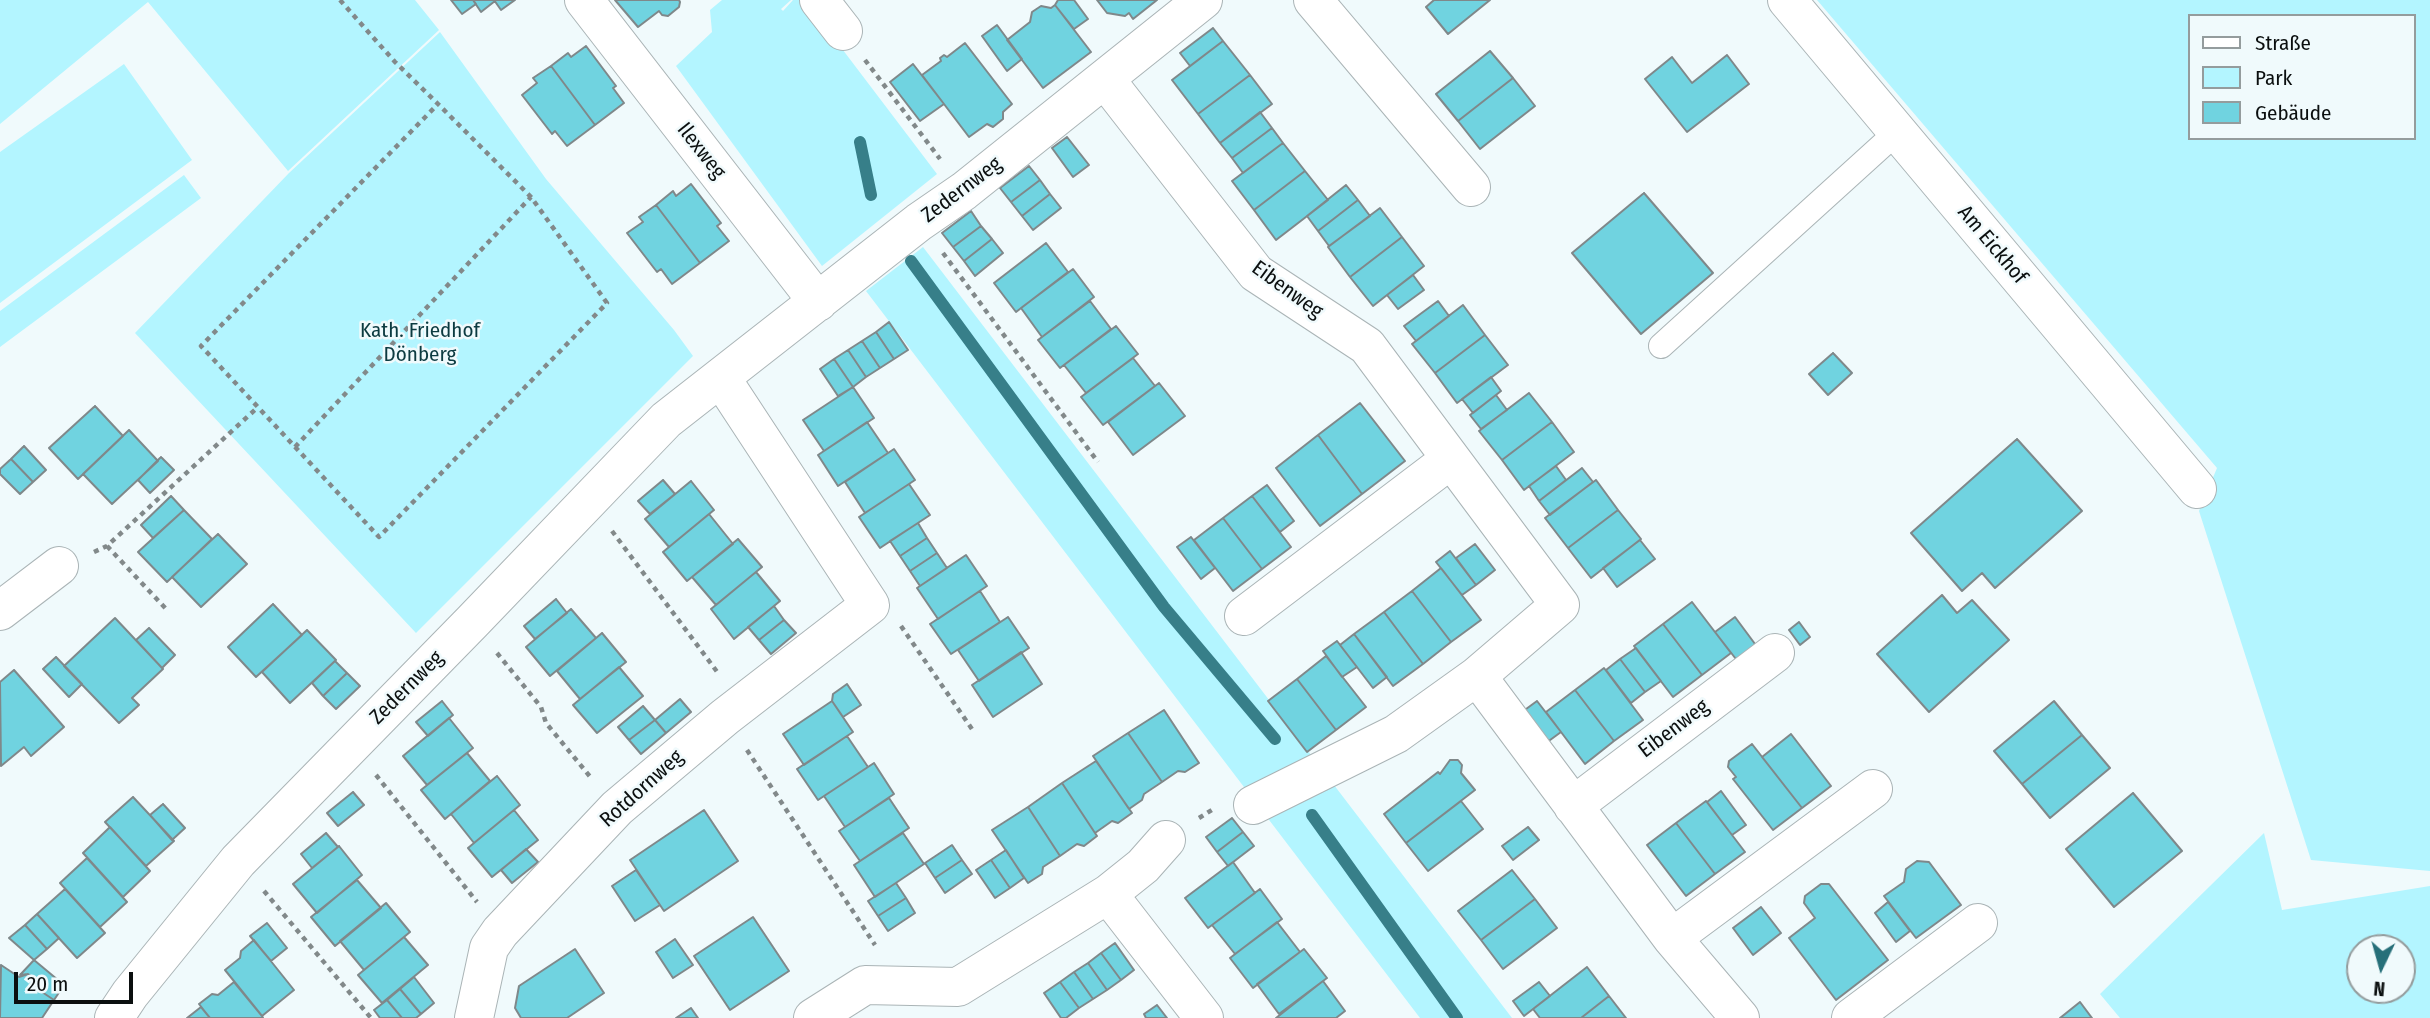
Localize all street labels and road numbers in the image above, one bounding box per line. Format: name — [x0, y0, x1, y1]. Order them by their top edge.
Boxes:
street label: Ilexweg — [671, 118, 731, 184]
street label: Zedernweg — [917, 152, 1007, 228]
street label: Am Eickhof — [1952, 201, 2032, 289]
street label: Eibenweg — [1247, 256, 1327, 324]
street label: Zedernweg — [365, 646, 449, 730]
street label: Eibenweg — [1634, 694, 1714, 764]
street label: Rotdornweg — [595, 745, 689, 833]

